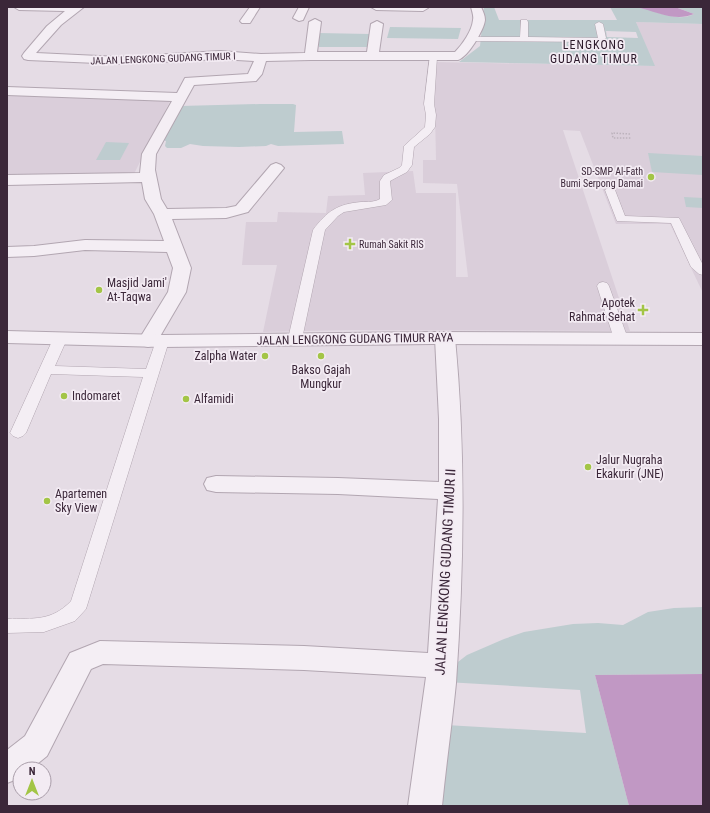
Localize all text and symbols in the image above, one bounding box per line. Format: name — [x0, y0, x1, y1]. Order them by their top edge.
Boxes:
district label: LENGKONG GUDANG TIMUR — [550, 38, 638, 66]
street label: JALAN LENGKONG GUDANG TIMUR I — [90, 50, 236, 67]
place label: SD-SMP Al-Fath Bumi Serpong Damai — [561, 166, 643, 189]
marker: SD-SMP Al-Fath Bumi Serpong Damai — [646, 172, 656, 182]
marker: Rumah Sakit RIS — [344, 238, 356, 250]
place label: Rumah Sakit RIS — [359, 239, 424, 250]
place label: Masjid Jami' At-Taqwa — [107, 276, 167, 304]
marker: Masjid Jami' At-Taqwa — [94, 285, 104, 295]
place label: Apotek Rahmat Sehat — [569, 296, 636, 324]
marker: Apotek Rahmat Sehat — [638, 305, 648, 315]
street label: JALAN LENGKONG GUDANG TIMUR RAYA — [257, 330, 454, 348]
place label: Zalpha Water — [194, 349, 257, 363]
marker: Zalpha Water — [260, 351, 270, 361]
marker: Bakso Gajah Mungkur — [316, 351, 326, 361]
place label: Bakso Gajah Mungkur — [291, 363, 351, 391]
place label: Indomaret — [72, 389, 121, 403]
marker: Indomaret — [59, 391, 69, 401]
place label: Alfamidi — [194, 392, 234, 406]
marker: Alfamidi — [181, 394, 191, 404]
place label: Jalur Nugraha Ekakurir (JNE) — [596, 453, 664, 481]
marker: Jalur Nugraha Ekakurir (JNE) — [583, 462, 593, 472]
street label: JALAN LENGKONG GUDANG TIMUR II — [432, 468, 458, 676]
place label: Apartemen Sky View — [55, 487, 107, 515]
marker: Apartemen Sky View — [42, 496, 52, 506]
north arrow — [12, 761, 52, 801]
text: N — [29, 765, 36, 778]

